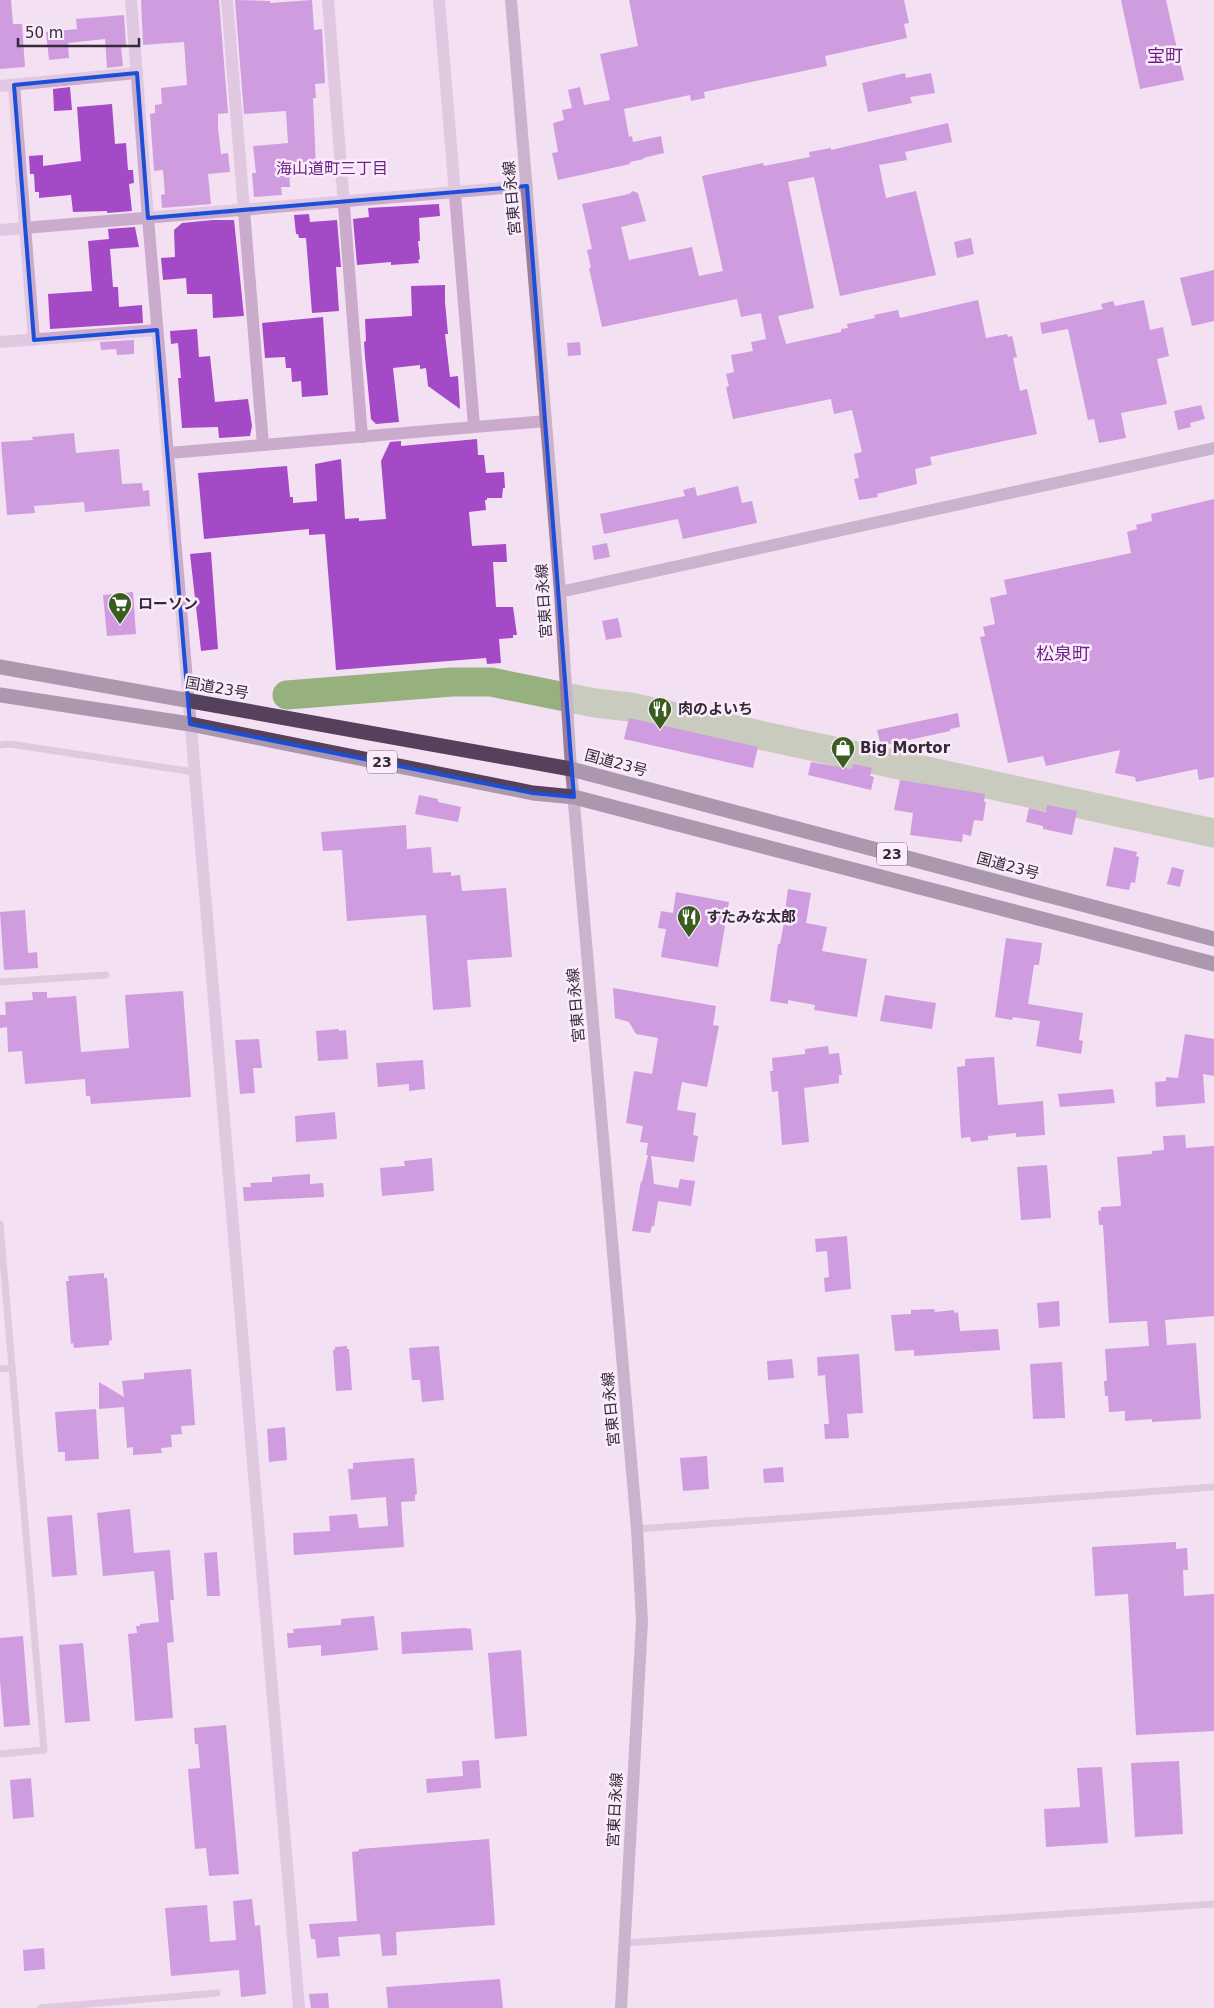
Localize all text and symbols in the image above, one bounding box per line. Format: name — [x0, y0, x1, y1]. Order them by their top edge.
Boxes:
scale bar — [18, 15, 139, 47]
text: 50 m — [25, 24, 63, 42]
district label: 宝町 — [1147, 45, 1183, 66]
district label: 海山道町三丁目 — [276, 159, 388, 178]
street label: 宮東日永線 — [500, 160, 524, 236]
street label: 宮東日永線 — [532, 563, 556, 639]
supermarket icon: ローソン — [107, 591, 133, 625]
place label: ローソン — [138, 595, 198, 613]
district label: 松泉町 — [1036, 643, 1090, 664]
street label: 国道23号 — [184, 674, 250, 702]
restaurant icon: 肉のよいち — [647, 696, 673, 730]
place label: 肉のよいち — [678, 700, 753, 718]
shop icon: Big Mortor — [830, 735, 856, 769]
place label: Big Mortor — [860, 739, 951, 757]
street label: 国道23号 — [583, 746, 649, 780]
road number: 23 — [367, 750, 397, 774]
road number: 23 — [877, 842, 907, 866]
street label: 国道23号 — [975, 849, 1041, 883]
restaurant icon: すたみな太郎 — [676, 904, 702, 938]
place label: すたみな太郎 — [706, 908, 796, 926]
street label: 宮東日永線 — [564, 967, 588, 1043]
street label: 宮東日永線 — [599, 1371, 623, 1447]
street label: 宮東日永線 — [604, 1772, 626, 1848]

